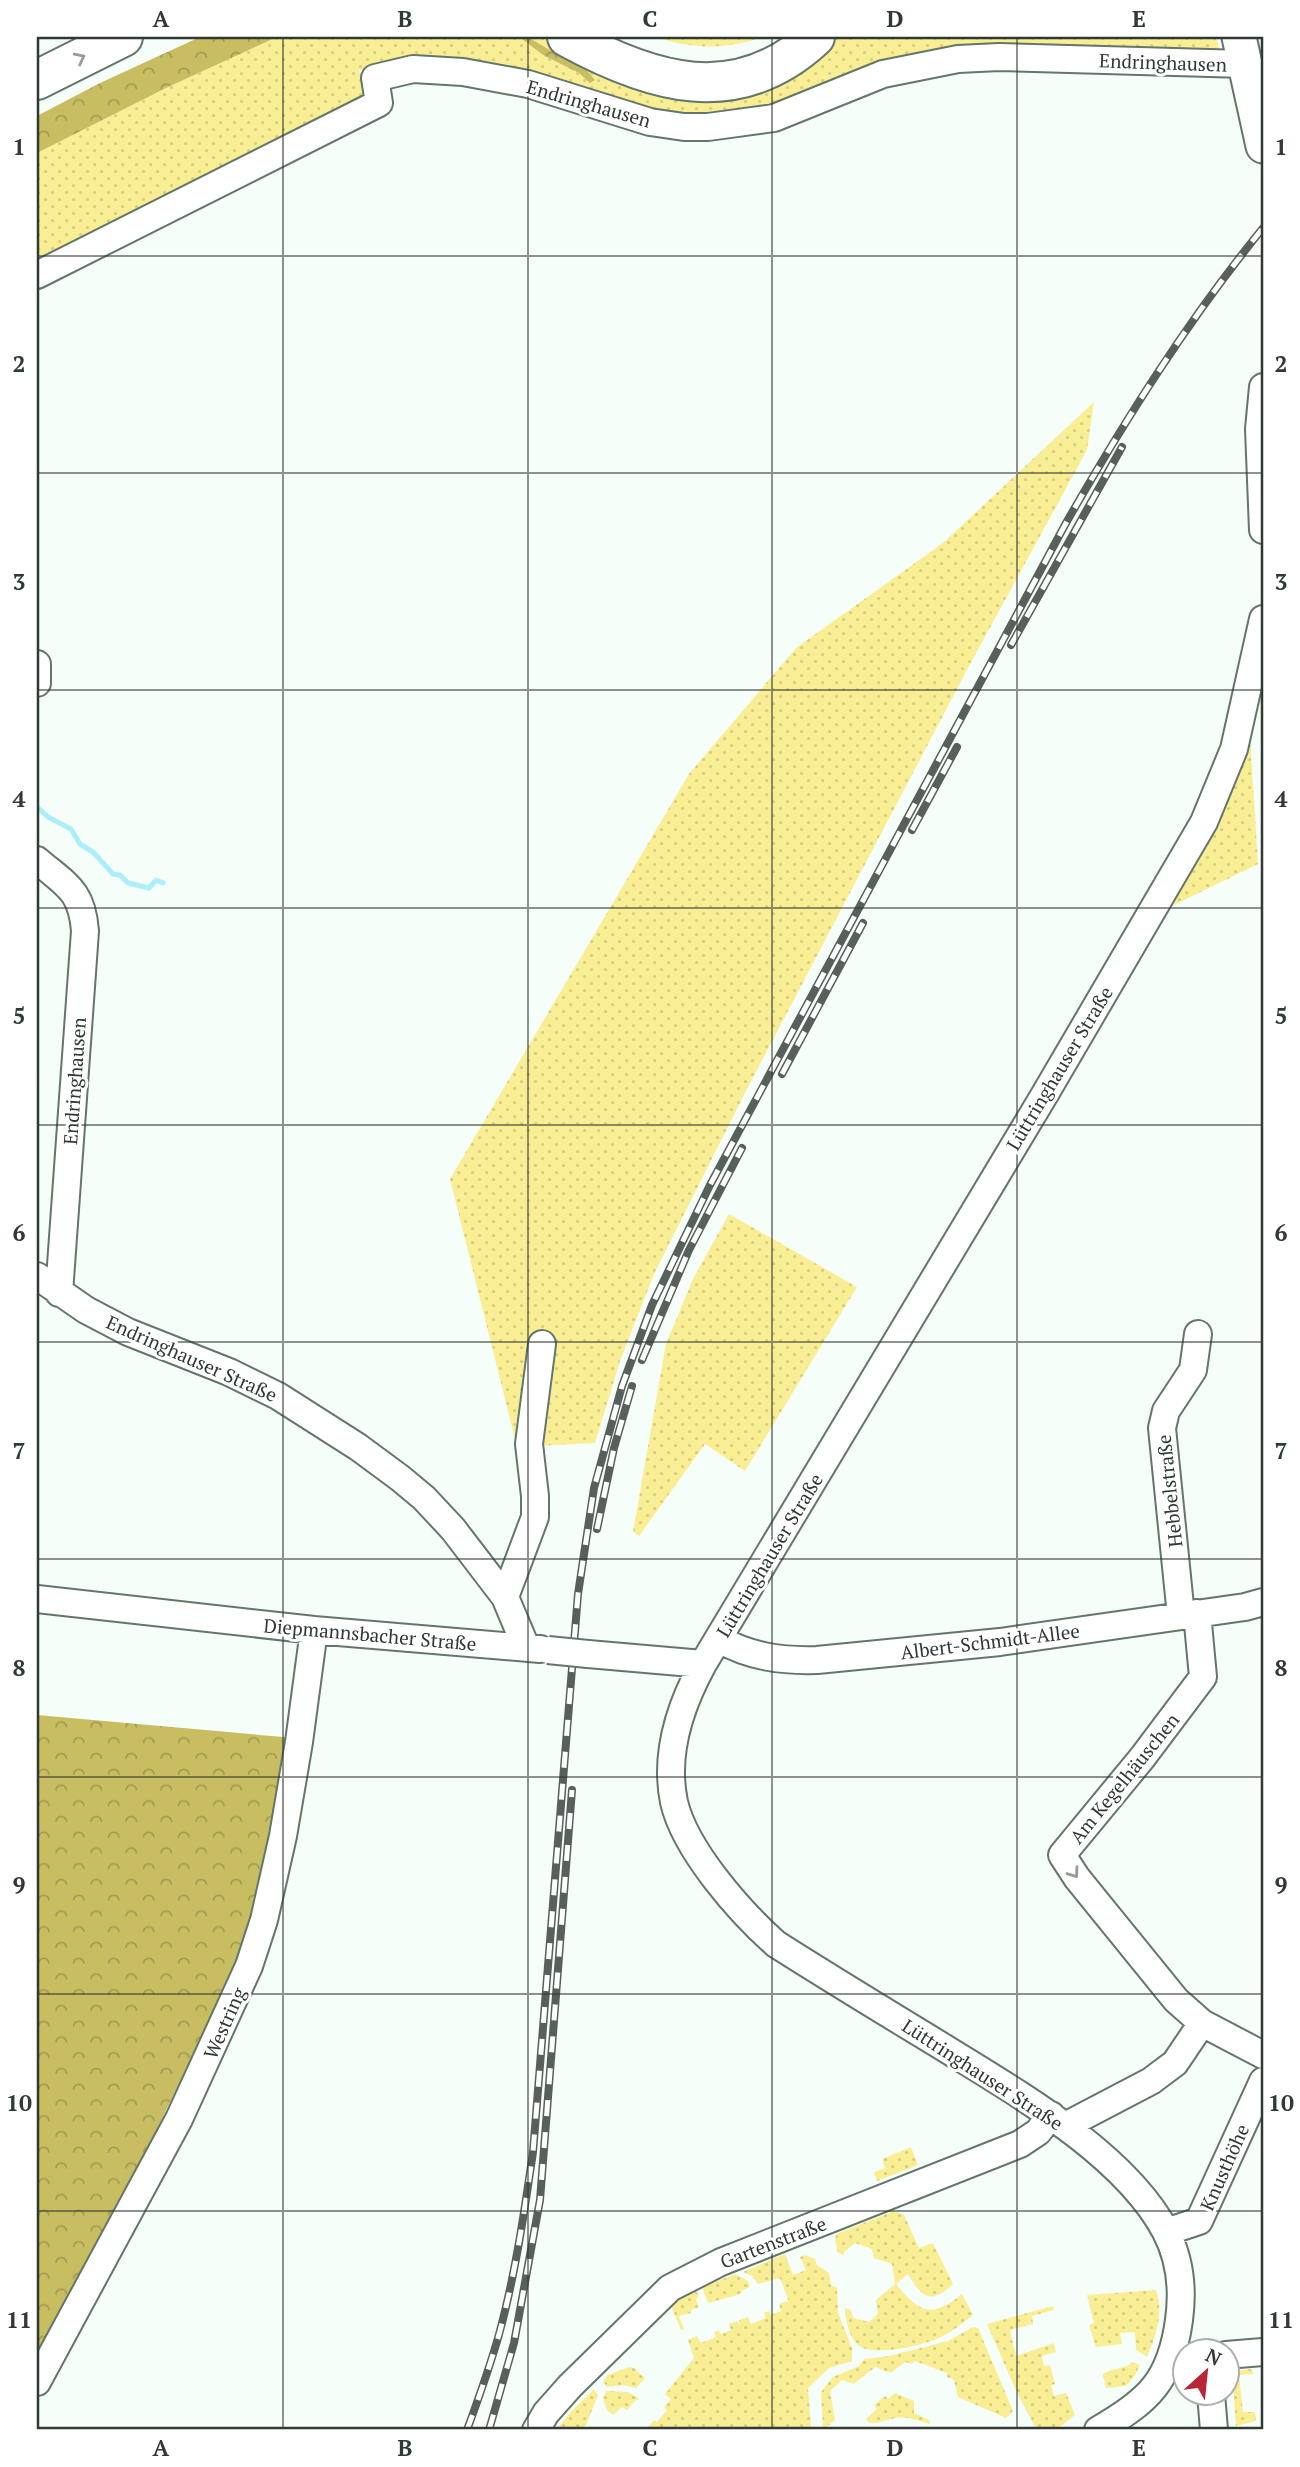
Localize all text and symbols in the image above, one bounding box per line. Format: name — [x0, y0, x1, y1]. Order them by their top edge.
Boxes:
text: A — [153, 3, 170, 34]
text: B — [398, 3, 413, 34]
text: C — [643, 3, 658, 34]
text: D — [887, 3, 904, 34]
text: E — [1132, 3, 1146, 34]
street label: Endringhausen — [1099, 47, 1227, 77]
one-way arrow — [73, 53, 85, 67]
street label: Endringhausen — [524, 73, 654, 133]
text: 1 — [13, 131, 26, 162]
text: 1 — [1275, 131, 1288, 162]
text: 2 — [13, 348, 26, 379]
text: 2 — [1275, 348, 1288, 379]
text: 3 — [13, 566, 26, 597]
text: 3 — [1275, 566, 1288, 597]
text: 4 — [13, 783, 26, 814]
text: 4 — [1275, 783, 1288, 814]
street label: Lüttringhauser Straße — [1000, 981, 1118, 1155]
text: 5 — [13, 1000, 26, 1031]
text: 5 — [1275, 1000, 1288, 1031]
street label: Endringhausen — [57, 1016, 91, 1146]
text: 6 — [13, 1217, 26, 1248]
text: 6 — [1275, 1217, 1288, 1248]
street label: Endringhauser Straße — [103, 1309, 281, 1407]
street label: Hebbelstraße — [1151, 1433, 1187, 1549]
text: 7 — [13, 1435, 26, 1466]
text: 7 — [1275, 1435, 1288, 1466]
street label: Lüttringhauser Straße — [710, 1468, 828, 1642]
street label: Diepmannsbacher Straße — [263, 1612, 477, 1656]
street label: Albert-Schmidt-Allee — [899, 1618, 1081, 1664]
text: 8 — [13, 1652, 26, 1683]
text: 8 — [1275, 1652, 1288, 1683]
street label: Am Kegelhäuschen — [1064, 1708, 1184, 1848]
one-way arrow — [1066, 1865, 1078, 1878]
text: 9 — [13, 1869, 26, 1900]
text: 9 — [1275, 1869, 1288, 1900]
street label: Westring — [197, 1982, 251, 2063]
street label: Lüttringhauser Straße — [898, 2013, 1068, 2135]
text: 10 — [6, 2087, 32, 2118]
text: 10 — [1268, 2087, 1294, 2118]
street label: Knusthöhe — [1194, 2120, 1254, 2214]
street label: Gartenstraße — [716, 2210, 830, 2274]
text: 11 — [6, 2304, 32, 2335]
text: 11 — [1268, 2304, 1294, 2335]
north arrow — [1170, 2338, 1240, 2408]
text: N — [1202, 2342, 1227, 2371]
text: A — [153, 2432, 170, 2463]
text: B — [398, 2432, 413, 2463]
text: C — [643, 2432, 658, 2463]
text: D — [887, 2432, 904, 2463]
text: E — [1132, 2432, 1146, 2463]

